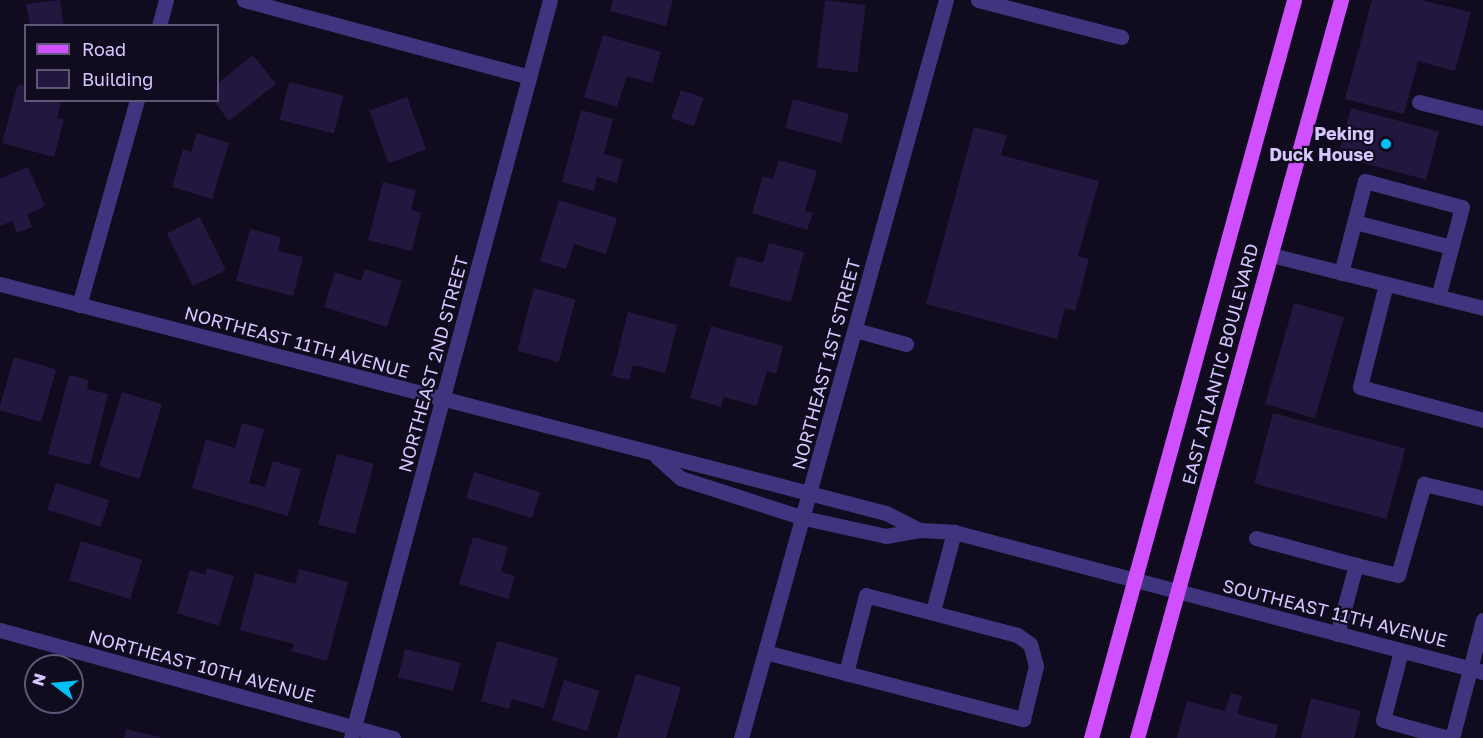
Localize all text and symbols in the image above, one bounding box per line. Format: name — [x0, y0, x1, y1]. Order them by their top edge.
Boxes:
legend — [24, 24, 219, 102]
text: Road — [82, 38, 126, 60]
text: Building — [82, 68, 153, 90]
place label: Peking Duck House — [1269, 123, 1374, 166]
marker: Peking Duck House — [1379, 137, 1393, 151]
street label: EAST ATLANTIC BOULEVARD — [1177, 241, 1263, 487]
street label: NORTHEAST 2ND STREET — [394, 253, 472, 475]
street label: NORTHEAST 1ST STREET — [787, 256, 865, 472]
street label: NORTHEAST 11TH AVENUE — [182, 302, 412, 382]
street label: SOUTHEAST 11TH AVENUE — [1220, 575, 1450, 651]
street label: NORTHEAST 10TH AVENUE — [86, 625, 318, 707]
north arrow — [24, 654, 84, 714]
text: N — [27, 671, 50, 688]

